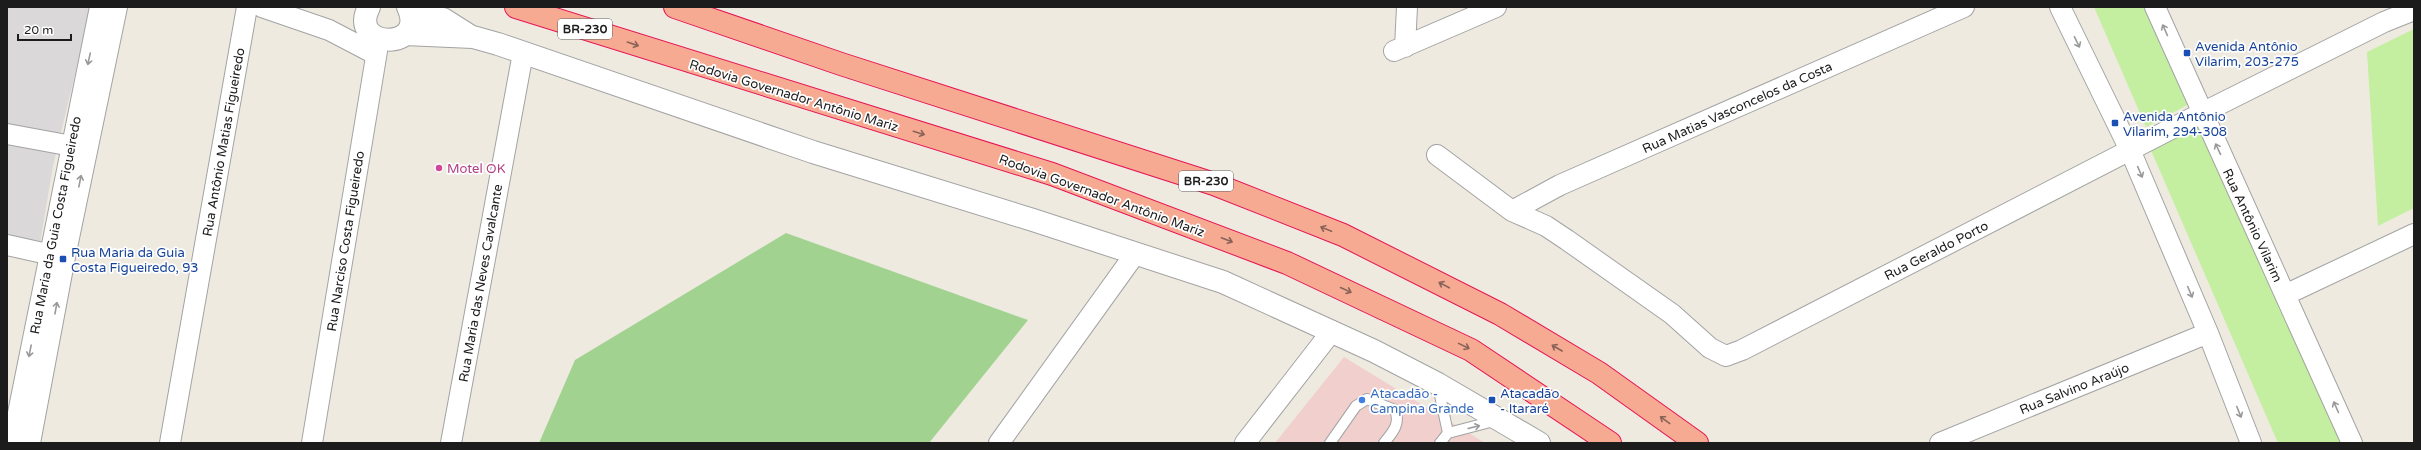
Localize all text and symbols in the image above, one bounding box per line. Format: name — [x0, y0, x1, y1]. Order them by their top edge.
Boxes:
scale bar — [18, 16, 71, 42]
road number: BR-230 — [558, 19, 612, 39]
text: 20 m — [24, 23, 53, 37]
one-way arrow — [2161, 25, 2169, 37]
one-way arrow — [2074, 36, 2081, 48]
place label: Avenida Antônio Vilarim, 203-275 — [2195, 39, 2299, 70]
one-way arrow — [626, 41, 638, 49]
street label: Rua Antônio Matias Figueiredo — [199, 47, 248, 238]
marker: Avenida Antônio Vilarim, 203-275 — [2182, 48, 2192, 58]
one-way arrow — [84, 52, 92, 65]
street label: Rodovia Governador Antônio Mariz — [687, 56, 900, 135]
street label: Rua Matias Vasconcelos da Costa — [1640, 59, 1835, 157]
place label: Avenida Antônio Vilarim, 294-308 — [2123, 109, 2227, 140]
street label: Rua Maria da Guia Costa Figueiredo — [27, 115, 85, 336]
marker: Avenida Antônio Vilarim, 294-308 — [2110, 118, 2120, 128]
one-way arrow — [912, 130, 925, 137]
one-way arrow — [2214, 143, 2221, 155]
street label: Rua Narciso Costa Figueiredo — [324, 150, 368, 333]
street label: Rodovia Governador Antônio Mariz — [997, 151, 1207, 241]
place label: Motel OK — [447, 161, 506, 177]
marker: Motel OK — [434, 163, 444, 173]
one-way arrow — [2136, 165, 2144, 177]
street label: Rua Antônio Vilarim — [2219, 166, 2285, 285]
road number: BR-230 — [1179, 171, 1233, 191]
one-way arrow — [77, 175, 85, 188]
street label: Rua Maria das Neves Cavalcante — [456, 183, 506, 383]
street label: Rua Geraldo Porto — [1882, 218, 1991, 284]
one-way arrow — [1321, 224, 1333, 232]
one-way arrow — [1220, 236, 1232, 244]
place label: Rua Maria da Guia Costa Figueiredo, 93 — [71, 245, 199, 276]
marker: Rua Maria da Guia Costa Figueiredo, 93 — [58, 254, 68, 264]
one-way arrow — [1438, 281, 1450, 288]
one-way arrow — [2187, 285, 2195, 297]
one-way arrow — [1340, 287, 1352, 294]
one-way arrow — [52, 302, 60, 315]
one-way arrow — [1457, 343, 1469, 350]
one-way arrow — [25, 344, 33, 357]
one-way arrow — [1551, 344, 1563, 352]
street label: Rua Salvino Araújo — [2017, 360, 2132, 418]
place label: Atacadão - Campina Grande — [1370, 386, 1474, 417]
place label: Atacadão - Itararé — [1500, 386, 1559, 417]
marker: Atacadão - Campina Grande — [1357, 395, 1367, 405]
marker: Atacadão - Itararé — [1487, 395, 1497, 405]
one-way arrow — [2332, 402, 2339, 414]
one-way arrow — [2236, 405, 2244, 417]
one-way arrow — [1660, 416, 1671, 424]
one-way arrow — [1467, 422, 1480, 430]

